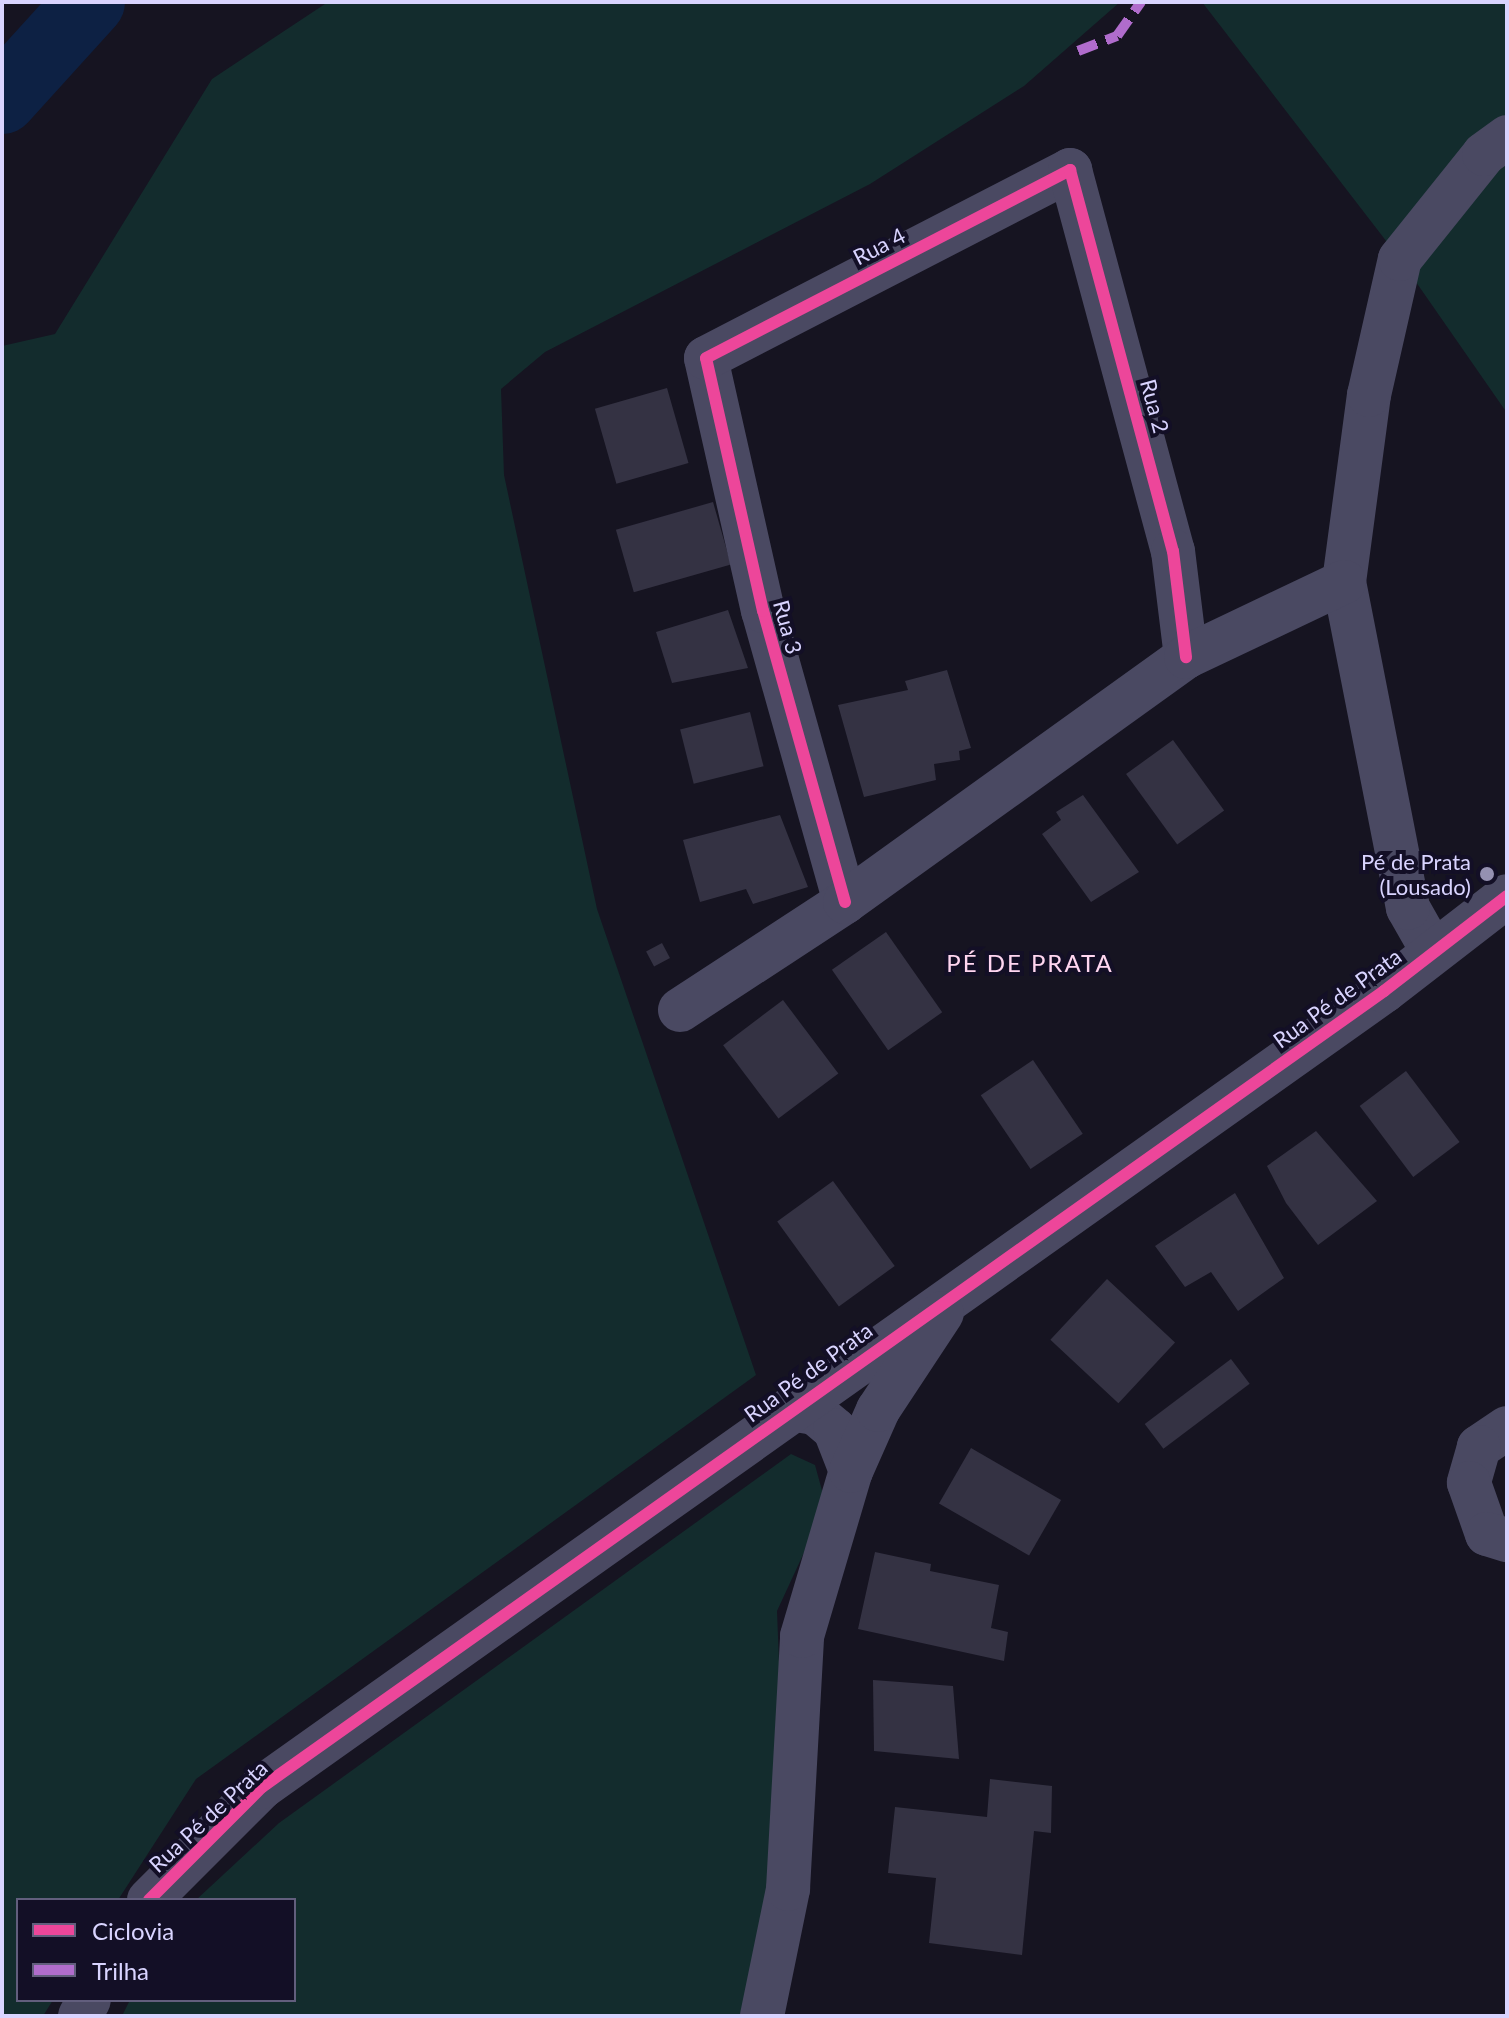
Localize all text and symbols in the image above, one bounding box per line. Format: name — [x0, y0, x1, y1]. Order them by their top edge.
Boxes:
street label: Rua 4 — [849, 222, 909, 270]
street label: Rua 2 — [1135, 376, 1175, 436]
street label: Rua 3 — [768, 597, 808, 657]
place label: Pé de Prata (Lousado) — [1361, 848, 1471, 900]
marker: Pé de Prata (Lousado) — [1478, 865, 1496, 883]
street label: Rua Pé de Prata — [1268, 943, 1406, 1053]
district label: PÉ DE PRATA — [946, 949, 1114, 977]
street label: Rua Pé de Prata — [739, 1317, 877, 1427]
street label: Rua Pé de Prata — [143, 1754, 273, 1878]
legend — [16, 1898, 296, 2002]
text: Ciclovia — [92, 1916, 174, 1945]
text: Trilha — [92, 1956, 149, 1985]

